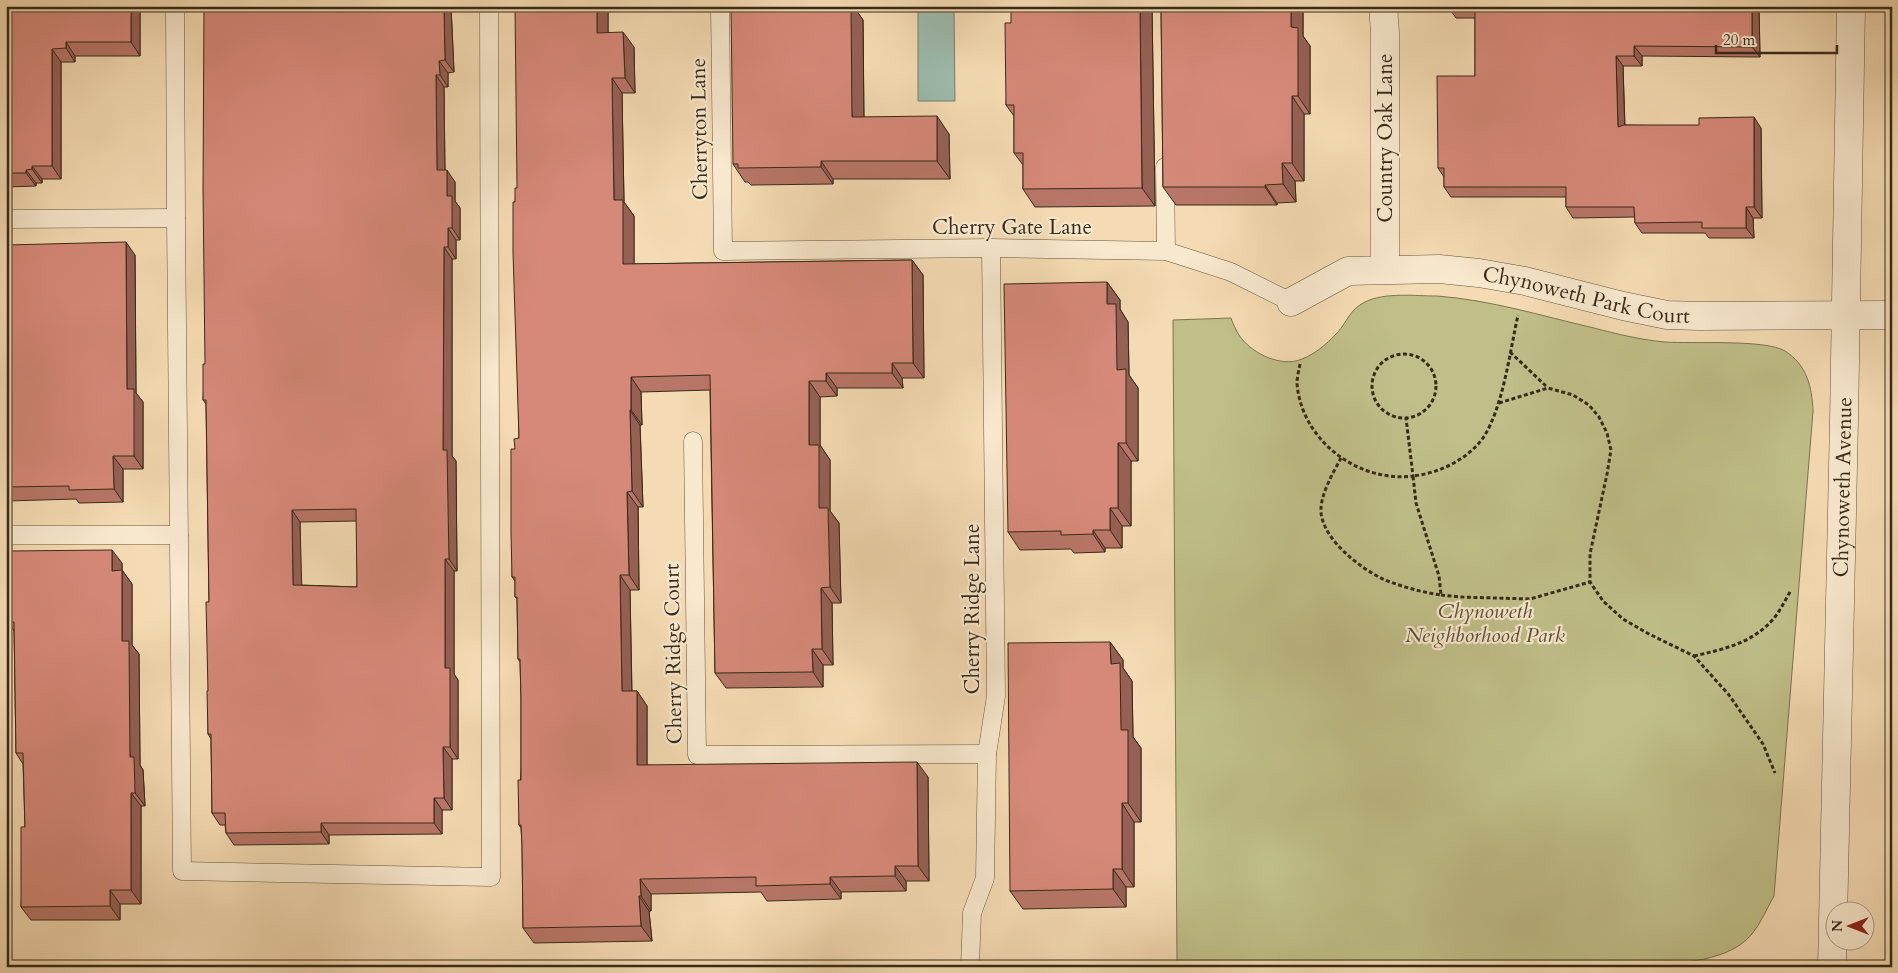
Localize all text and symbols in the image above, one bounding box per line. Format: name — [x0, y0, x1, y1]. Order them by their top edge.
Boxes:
scale bar — [1716, 22, 1837, 54]
text: 20 m — [1723, 30, 1755, 50]
street label: Country Oak Lane — [1371, 53, 1400, 223]
street label: Cherryton Lane — [684, 58, 715, 200]
street label: Cherry Gate Lane — [932, 213, 1092, 242]
street label: Chynoweth Park Court — [1480, 260, 1691, 331]
street label: Chynoweth Avenue — [1827, 397, 1859, 578]
street label: Cherry Ridge Lane — [958, 523, 987, 695]
street label: Cherry Ridge Court — [657, 563, 690, 745]
park label: Chynoweth Neighborhood Park — [1405, 597, 1565, 650]
north arrow — [1826, 900, 1876, 950]
text: N — [1828, 920, 1847, 932]

